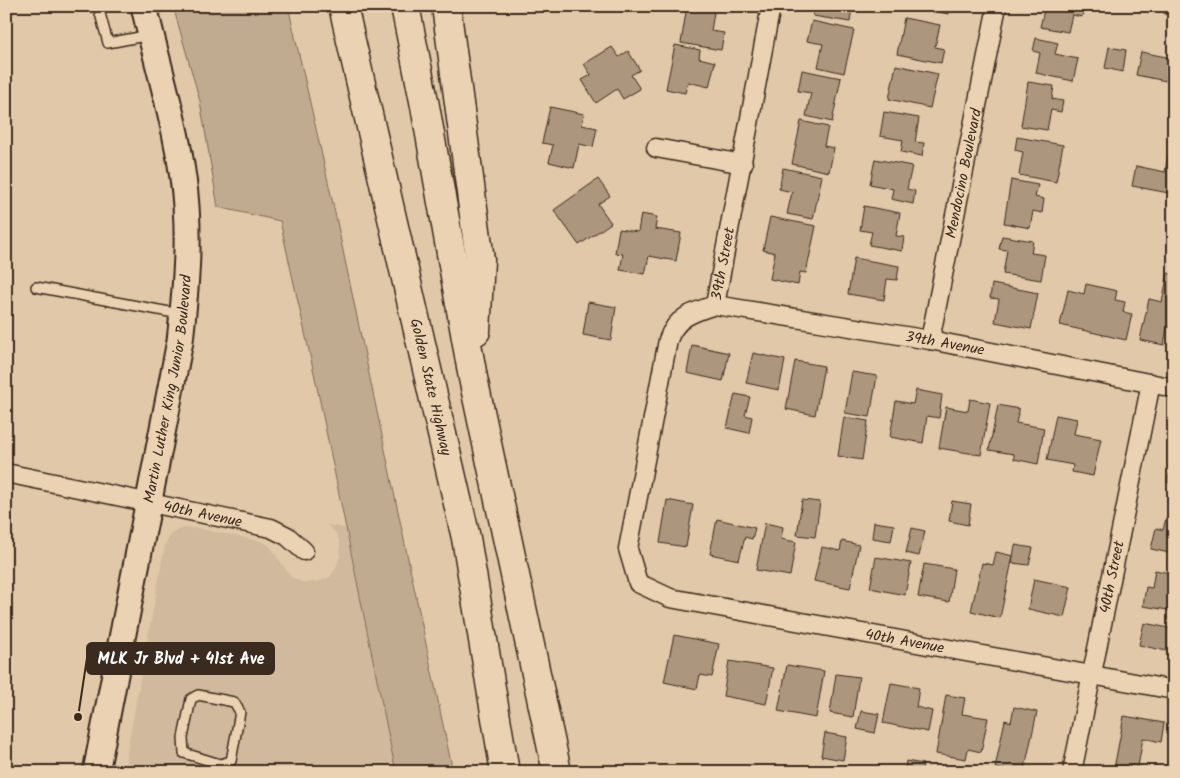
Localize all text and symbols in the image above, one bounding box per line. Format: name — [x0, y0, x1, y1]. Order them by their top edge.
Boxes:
street label: Mendocino Boulevard — [940, 106, 989, 241]
street label: 39th Street — [705, 225, 742, 302]
street label: Martin Luther King Junior Boulevard — [138, 273, 199, 505]
street label: Golden State Highway — [403, 316, 458, 459]
street label: 39th Avenue — [903, 325, 987, 363]
street label: 40th Avenue — [161, 495, 244, 535]
street label: 40th Street — [1093, 538, 1132, 616]
street label: 40th Avenue — [863, 623, 946, 661]
callout: MLK Jr Blvd + 41st Ave — [87, 643, 274, 674]
text: MLK Jr Blvd + 41st Ave — [98, 647, 265, 672]

